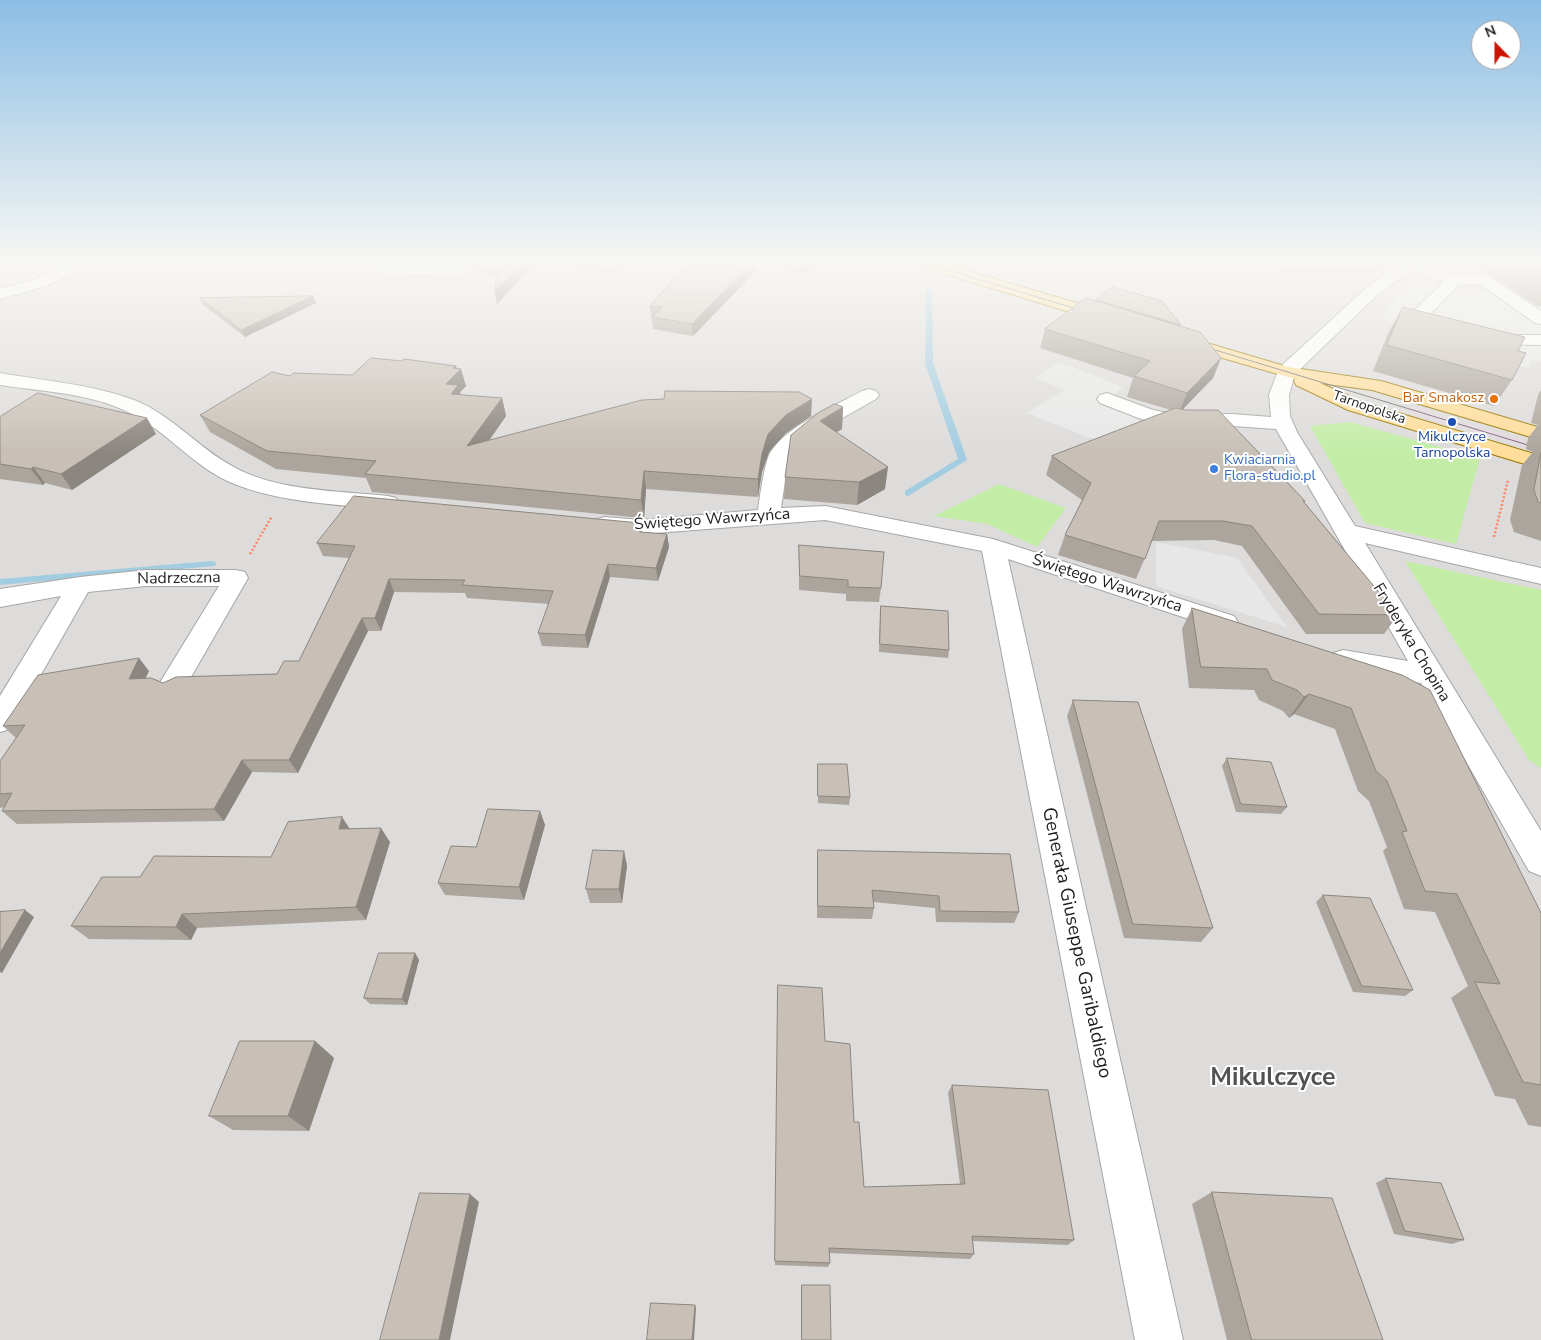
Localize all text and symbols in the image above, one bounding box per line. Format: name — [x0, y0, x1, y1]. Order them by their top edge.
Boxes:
north arrow — [1471, 20, 1521, 70]
text: N — [1482, 21, 1499, 42]
street label: Tarnopolska — [1330, 388, 1408, 428]
place label: Bar Smakosz — [1403, 391, 1484, 407]
marker: Bar Smakosz — [1488, 393, 1500, 405]
marker: Mikulczyce Tarnopolska — [1446, 416, 1458, 428]
place label: Mikulczyce Tarnopolska — [1414, 430, 1490, 462]
place label: Kwiaciarnia Flora-studio.pl — [1224, 453, 1316, 486]
marker: Kwiaciarnia Flora-studio.pl — [1208, 463, 1220, 475]
street label: Świętego Wawrzyńca — [633, 505, 791, 535]
street label: Świętego Wawrzyńca — [1030, 551, 1184, 617]
street label: Nadrzeczna — [137, 569, 221, 589]
street label: Fryderyka Chopina — [1368, 580, 1454, 706]
street label: Generała Giuseppe Garibaldiego — [1036, 805, 1116, 1081]
district label: Mikulczyce — [1210, 1064, 1336, 1094]

